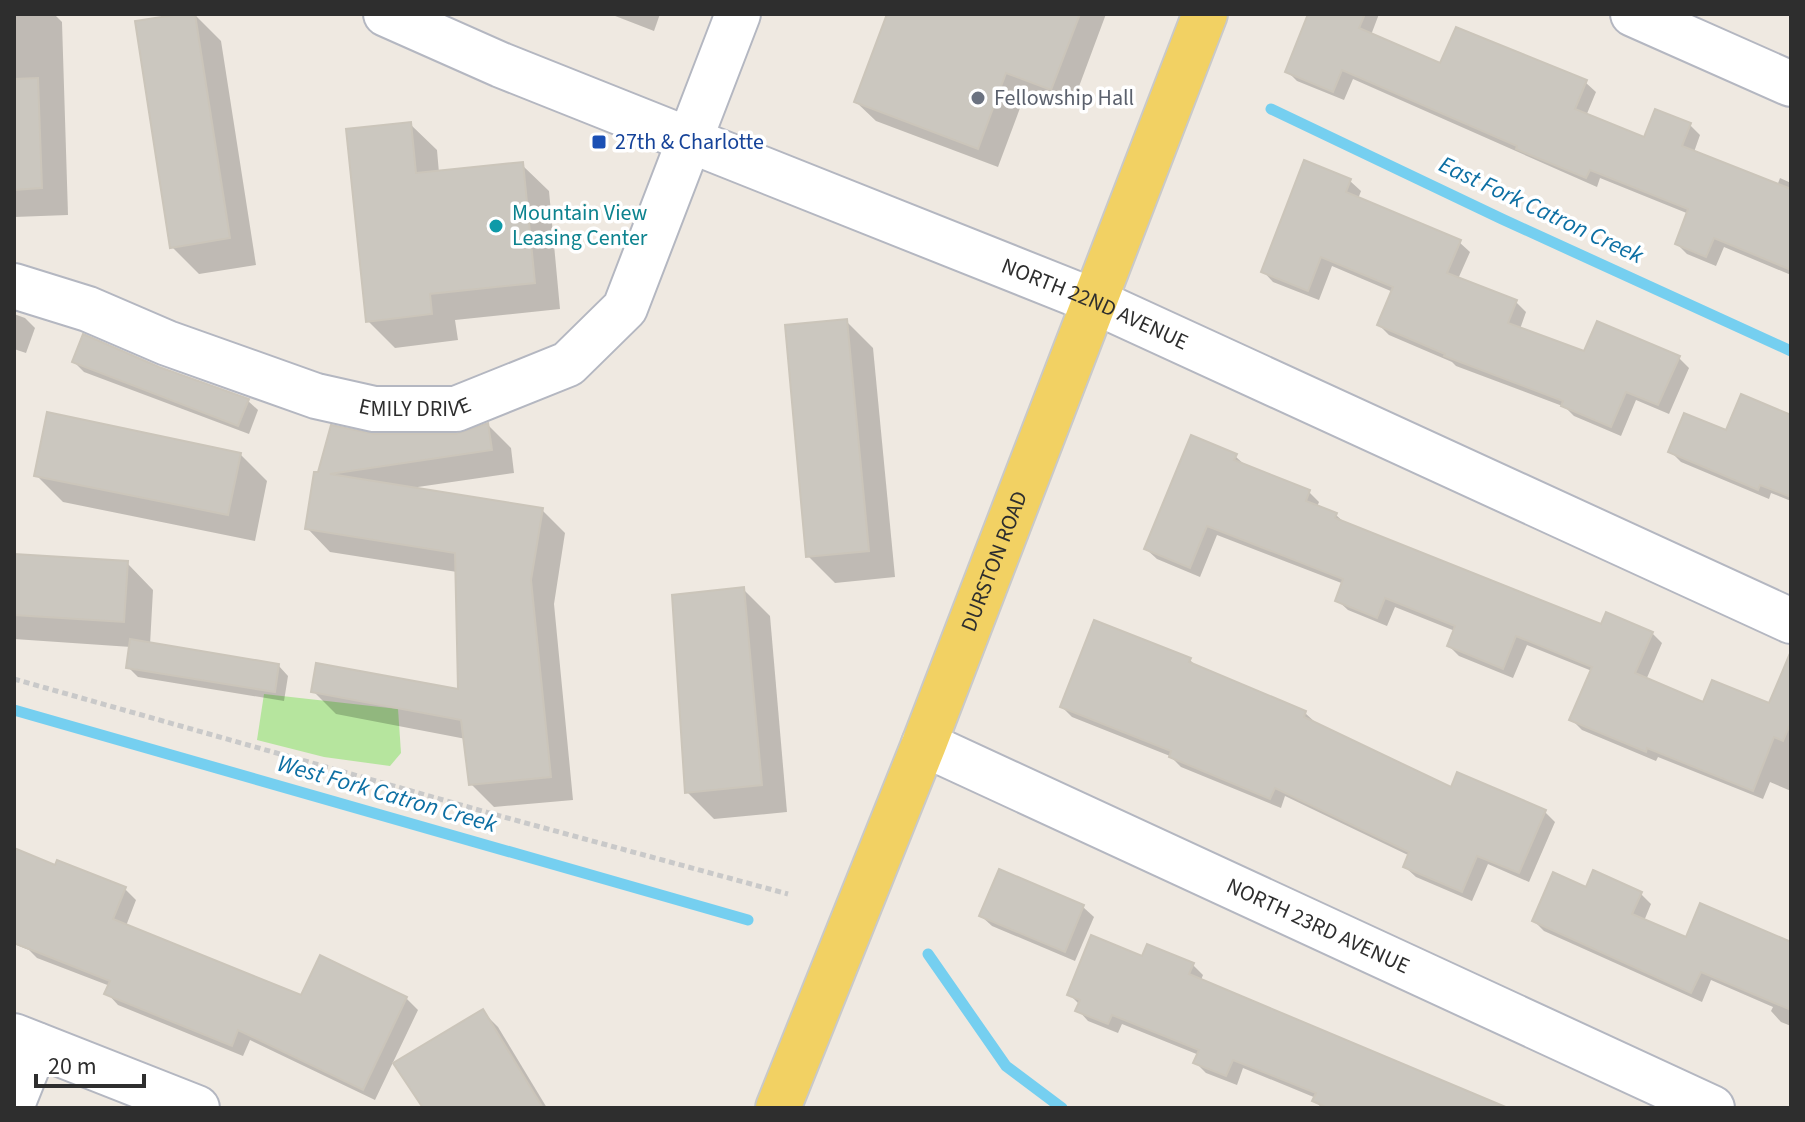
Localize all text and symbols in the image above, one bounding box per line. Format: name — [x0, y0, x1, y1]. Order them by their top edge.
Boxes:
place label: Fellowship Hall — [994, 82, 1134, 114]
marker: Fellowship Hall — [969, 89, 987, 107]
place label: 27th & Charlotte — [615, 126, 764, 158]
marker: 27th & Charlotte — [590, 133, 608, 151]
water label: East Fork Catron Creek — [1433, 147, 1650, 273]
place label: Mountain View Leasing Center — [512, 197, 648, 254]
marker: Mountain View Leasing Center — [487, 217, 505, 235]
street label: NORTH 22ND AVENUE — [997, 250, 1193, 358]
street label: EMILY DRIVE — [356, 389, 476, 425]
street label: DURSTON ROAD — [953, 486, 1036, 636]
water label: West Fork Catron Creek — [273, 746, 501, 842]
street label: NORTH 23RD AVENUE — [1221, 870, 1415, 982]
scale bar — [36, 1038, 144, 1088]
text: 20 m — [48, 1049, 97, 1084]

